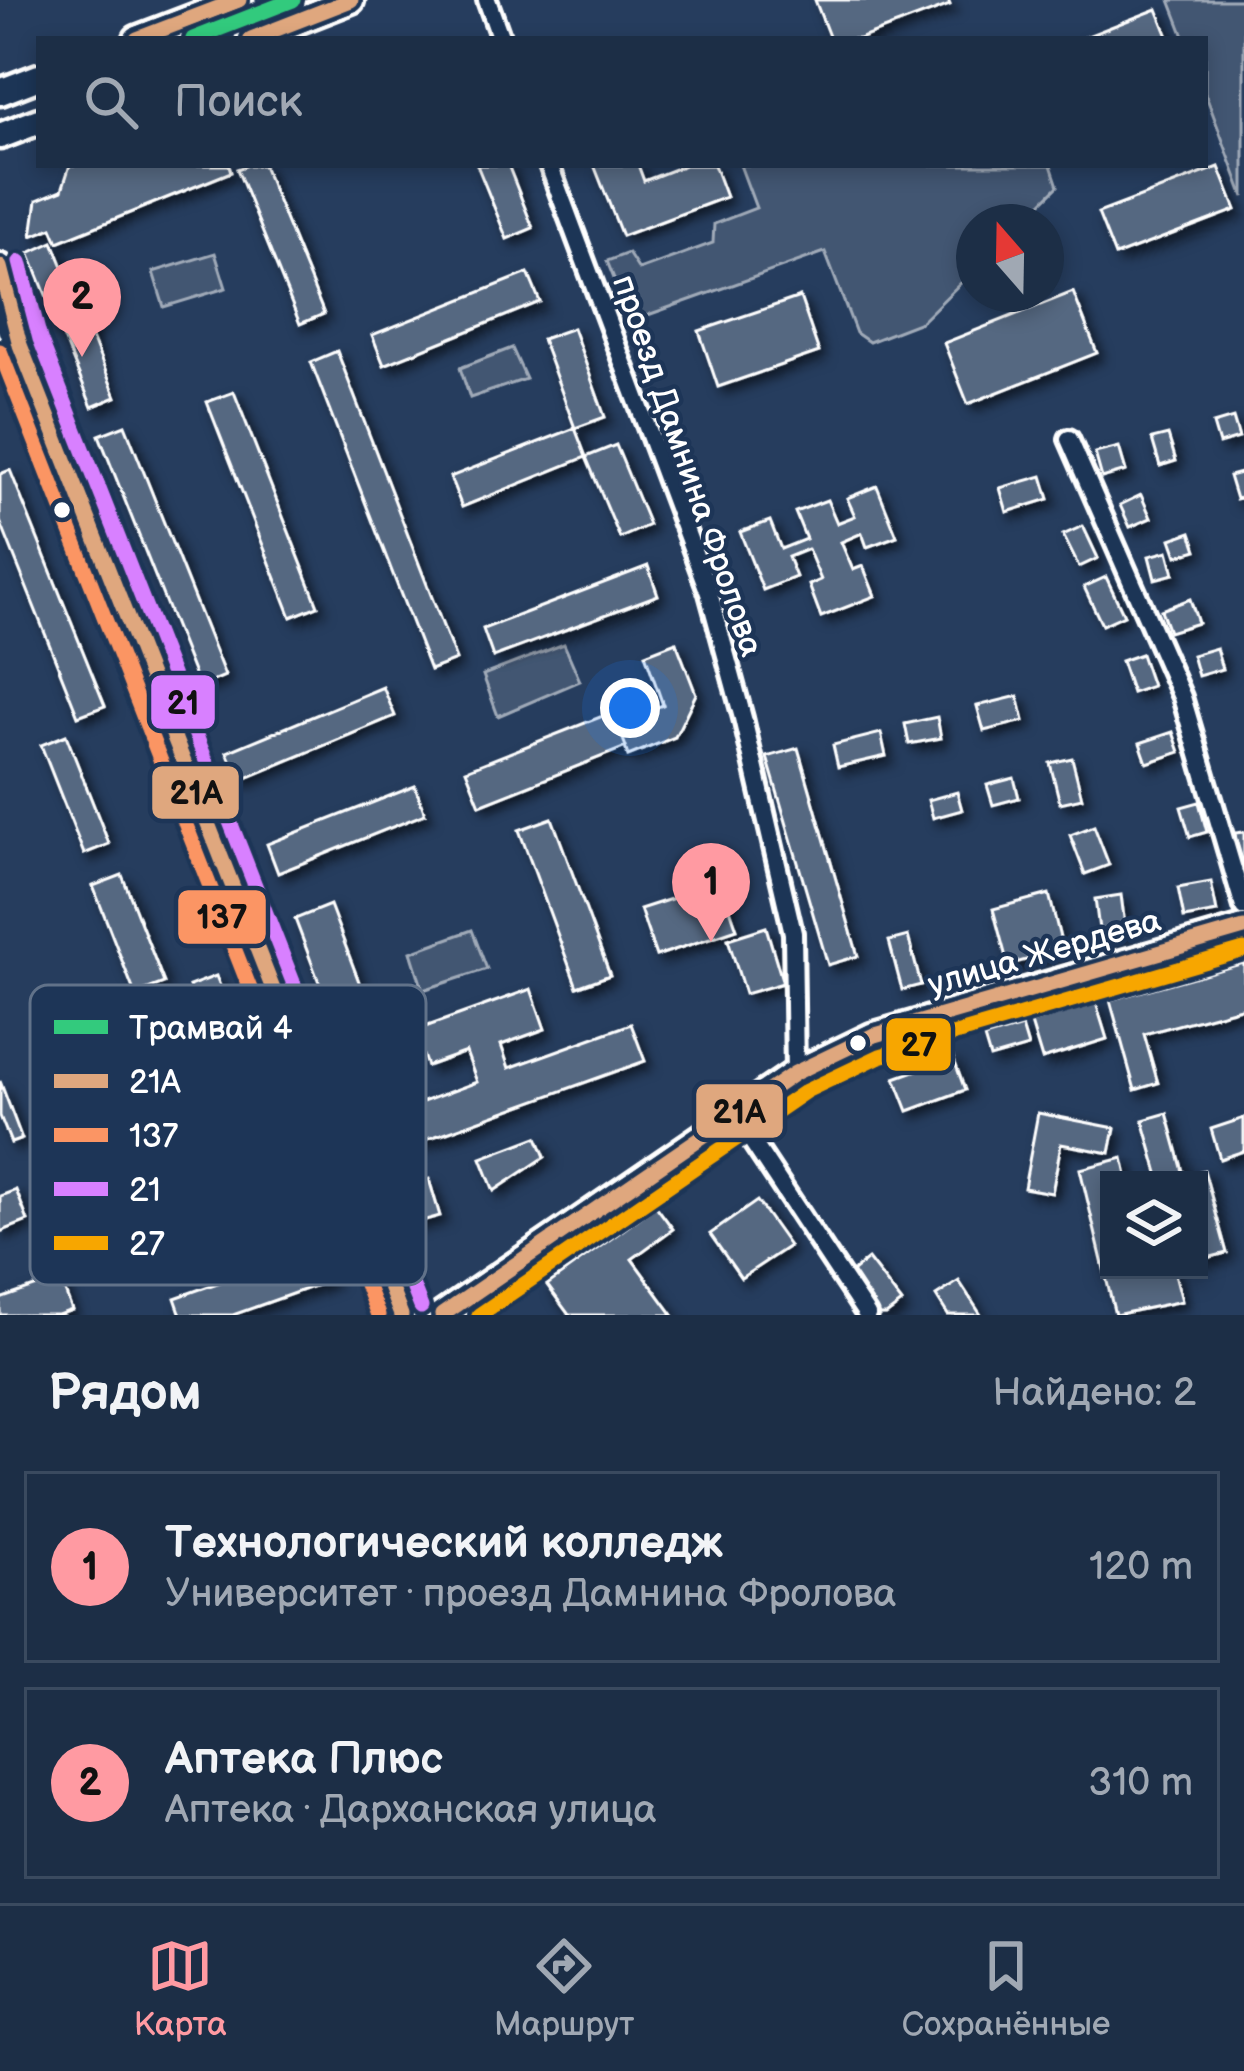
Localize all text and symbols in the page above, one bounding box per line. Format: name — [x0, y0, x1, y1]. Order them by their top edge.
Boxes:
search box — [36, 36, 1208, 168]
icon: search — [78, 69, 144, 135]
text: Поиск — [174, 75, 302, 130]
north arrow — [956, 204, 1064, 312]
pin: 2 — [43, 258, 121, 357]
street label: проезд Дамнина Фролова — [603, 270, 771, 662]
unlabelled marker — [51, 499, 73, 521]
line badge: 21 — [149, 673, 217, 731]
your location — [600, 678, 660, 738]
text: 21 — [167, 684, 199, 724]
line badge: 21А — [150, 764, 241, 821]
text: 21А — [169, 774, 223, 814]
pin: 1 — [672, 843, 750, 942]
line badge: 137 — [176, 888, 268, 946]
text: 137 — [196, 898, 248, 938]
street label: улица Жердева — [923, 901, 1166, 1005]
legend — [30, 985, 426, 1285]
text: Трамвай 4 — [129, 1009, 293, 1049]
line badge: 27 — [884, 1016, 953, 1073]
text: 27 — [900, 1026, 938, 1066]
unlabelled marker — [847, 1032, 869, 1054]
text: 21А — [129, 1063, 182, 1103]
line badge: 21А — [694, 1082, 785, 1140]
text: 21А — [712, 1093, 766, 1133]
text: 137 — [129, 1117, 178, 1157]
text: 21 — [129, 1171, 161, 1211]
map controls — [1100, 1171, 1208, 1279]
button: layers — [1100, 1171, 1208, 1279]
text: 27 — [129, 1225, 165, 1265]
text: Рядом — [48, 1363, 202, 1424]
text: Найдено: 2 — [992, 1370, 1196, 1417]
text: Технологический колледж — [165, 1516, 723, 1571]
text: 1 — [82, 1544, 98, 1591]
text: 120 m — [1089, 1544, 1193, 1591]
text: Университет · проезд Дамнина Фролова — [165, 1571, 896, 1618]
text: Аптека Плюс — [165, 1732, 443, 1787]
text: 2 — [78, 1760, 102, 1807]
text: 310 m — [1088, 1760, 1193, 1807]
text: Аптека · Дарханская улица — [165, 1787, 657, 1834]
tab: Карта — [134, 1933, 227, 2045]
tab: Маршрут — [494, 1933, 634, 2045]
tab: Сохранённые — [902, 1933, 1110, 2045]

